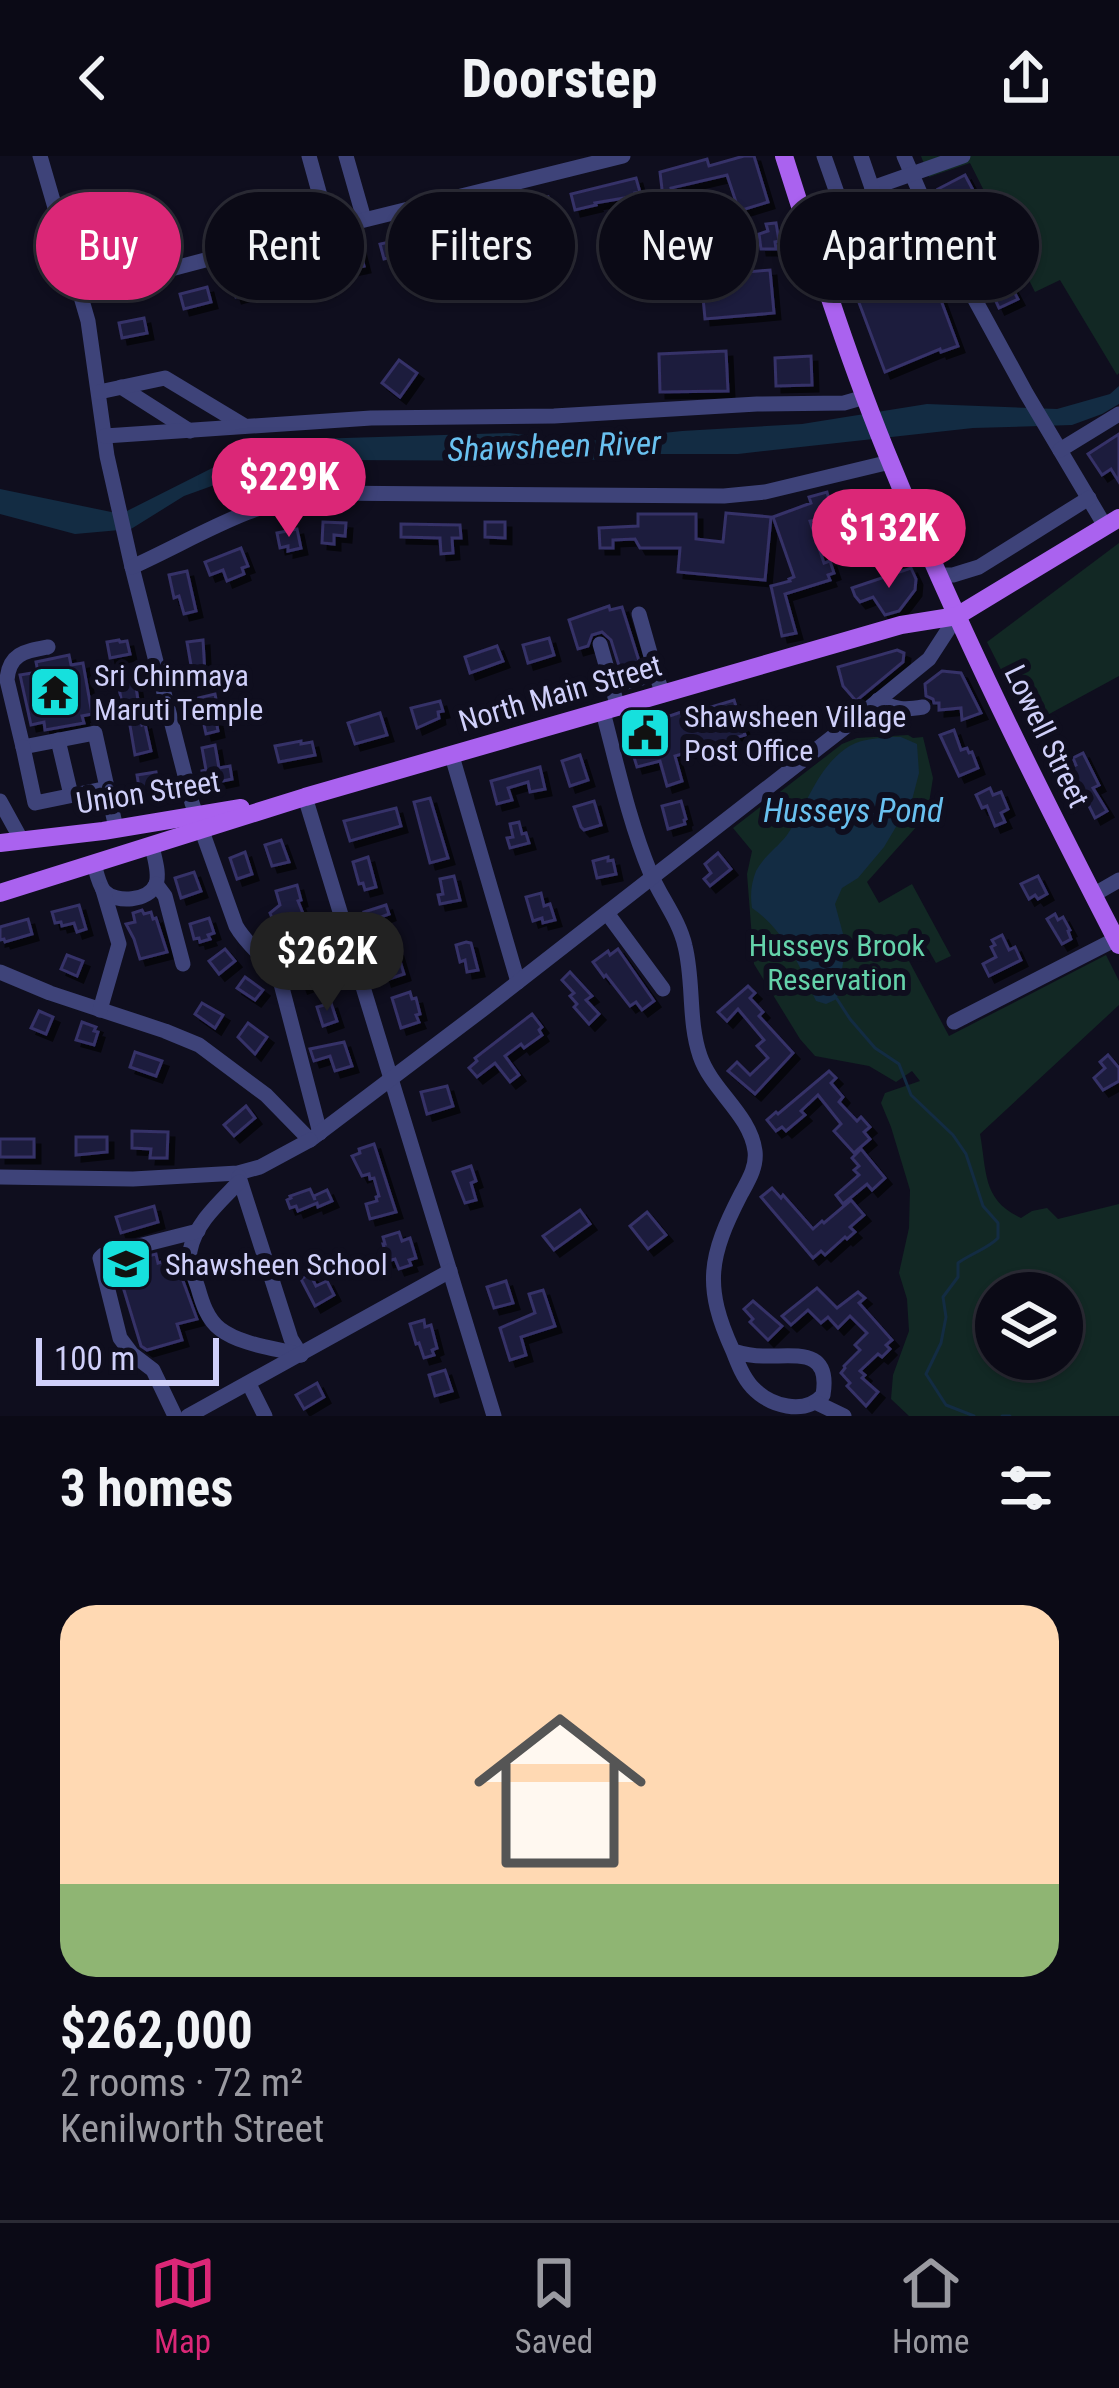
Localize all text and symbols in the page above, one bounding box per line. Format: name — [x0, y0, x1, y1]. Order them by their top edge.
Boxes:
icon: back — [60, 45, 126, 111]
icon: share — [993, 45, 1059, 111]
text: Doorstep — [462, 47, 657, 110]
chip: Buy — [36, 192, 181, 300]
chip: Rent — [205, 192, 364, 300]
chip: Filters — [388, 192, 575, 300]
chip: New — [599, 192, 756, 300]
chip: Apartment — [780, 192, 1039, 300]
water label: Shawsheen River — [446, 423, 663, 469]
pin: $229K — [205, 438, 373, 540]
text: $229K — [239, 454, 339, 500]
pin: $132K — [805, 489, 973, 591]
text: $132K — [839, 505, 939, 551]
street label: North Main Street — [455, 647, 665, 739]
place label: Sri Chinmaya Maruti Temple — [94, 658, 263, 727]
street label: Lowell Street — [998, 659, 1096, 813]
temple icon: Sri Chinmaya Maruti Temple — [27, 664, 83, 720]
place label: Shawsheen Village Post Office — [684, 699, 906, 768]
public building icon: Shawsheen Village Post Office — [617, 705, 673, 761]
street label: Union Street — [74, 763, 222, 821]
water label: Husseys Pond — [763, 791, 944, 830]
pin: $262K — [243, 912, 411, 1014]
text: $262K — [277, 928, 377, 974]
park label: Husseys Brook Reservation — [749, 928, 926, 997]
school or university icon: Shawsheen School — [98, 1236, 154, 1292]
place label: Shawsheen School — [165, 1247, 388, 1282]
map controls — [975, 1272, 1083, 1380]
button: layers — [975, 1272, 1083, 1380]
scale bar — [36, 1332, 219, 1385]
text: 100 m — [54, 1339, 135, 1378]
icon: filters — [993, 1455, 1059, 1521]
text: 3 homes — [60, 1459, 233, 1518]
icon: home — [452, 1683, 668, 1899]
text: $262,000 — [60, 2001, 253, 2060]
text: 2 rooms · 72 m² — [60, 2060, 303, 2106]
text: Kenilworth Street — [60, 2106, 324, 2152]
tab: Map — [150, 2250, 216, 2361]
tab: Saved — [515, 2250, 593, 2361]
tab: Home — [892, 2250, 969, 2361]

